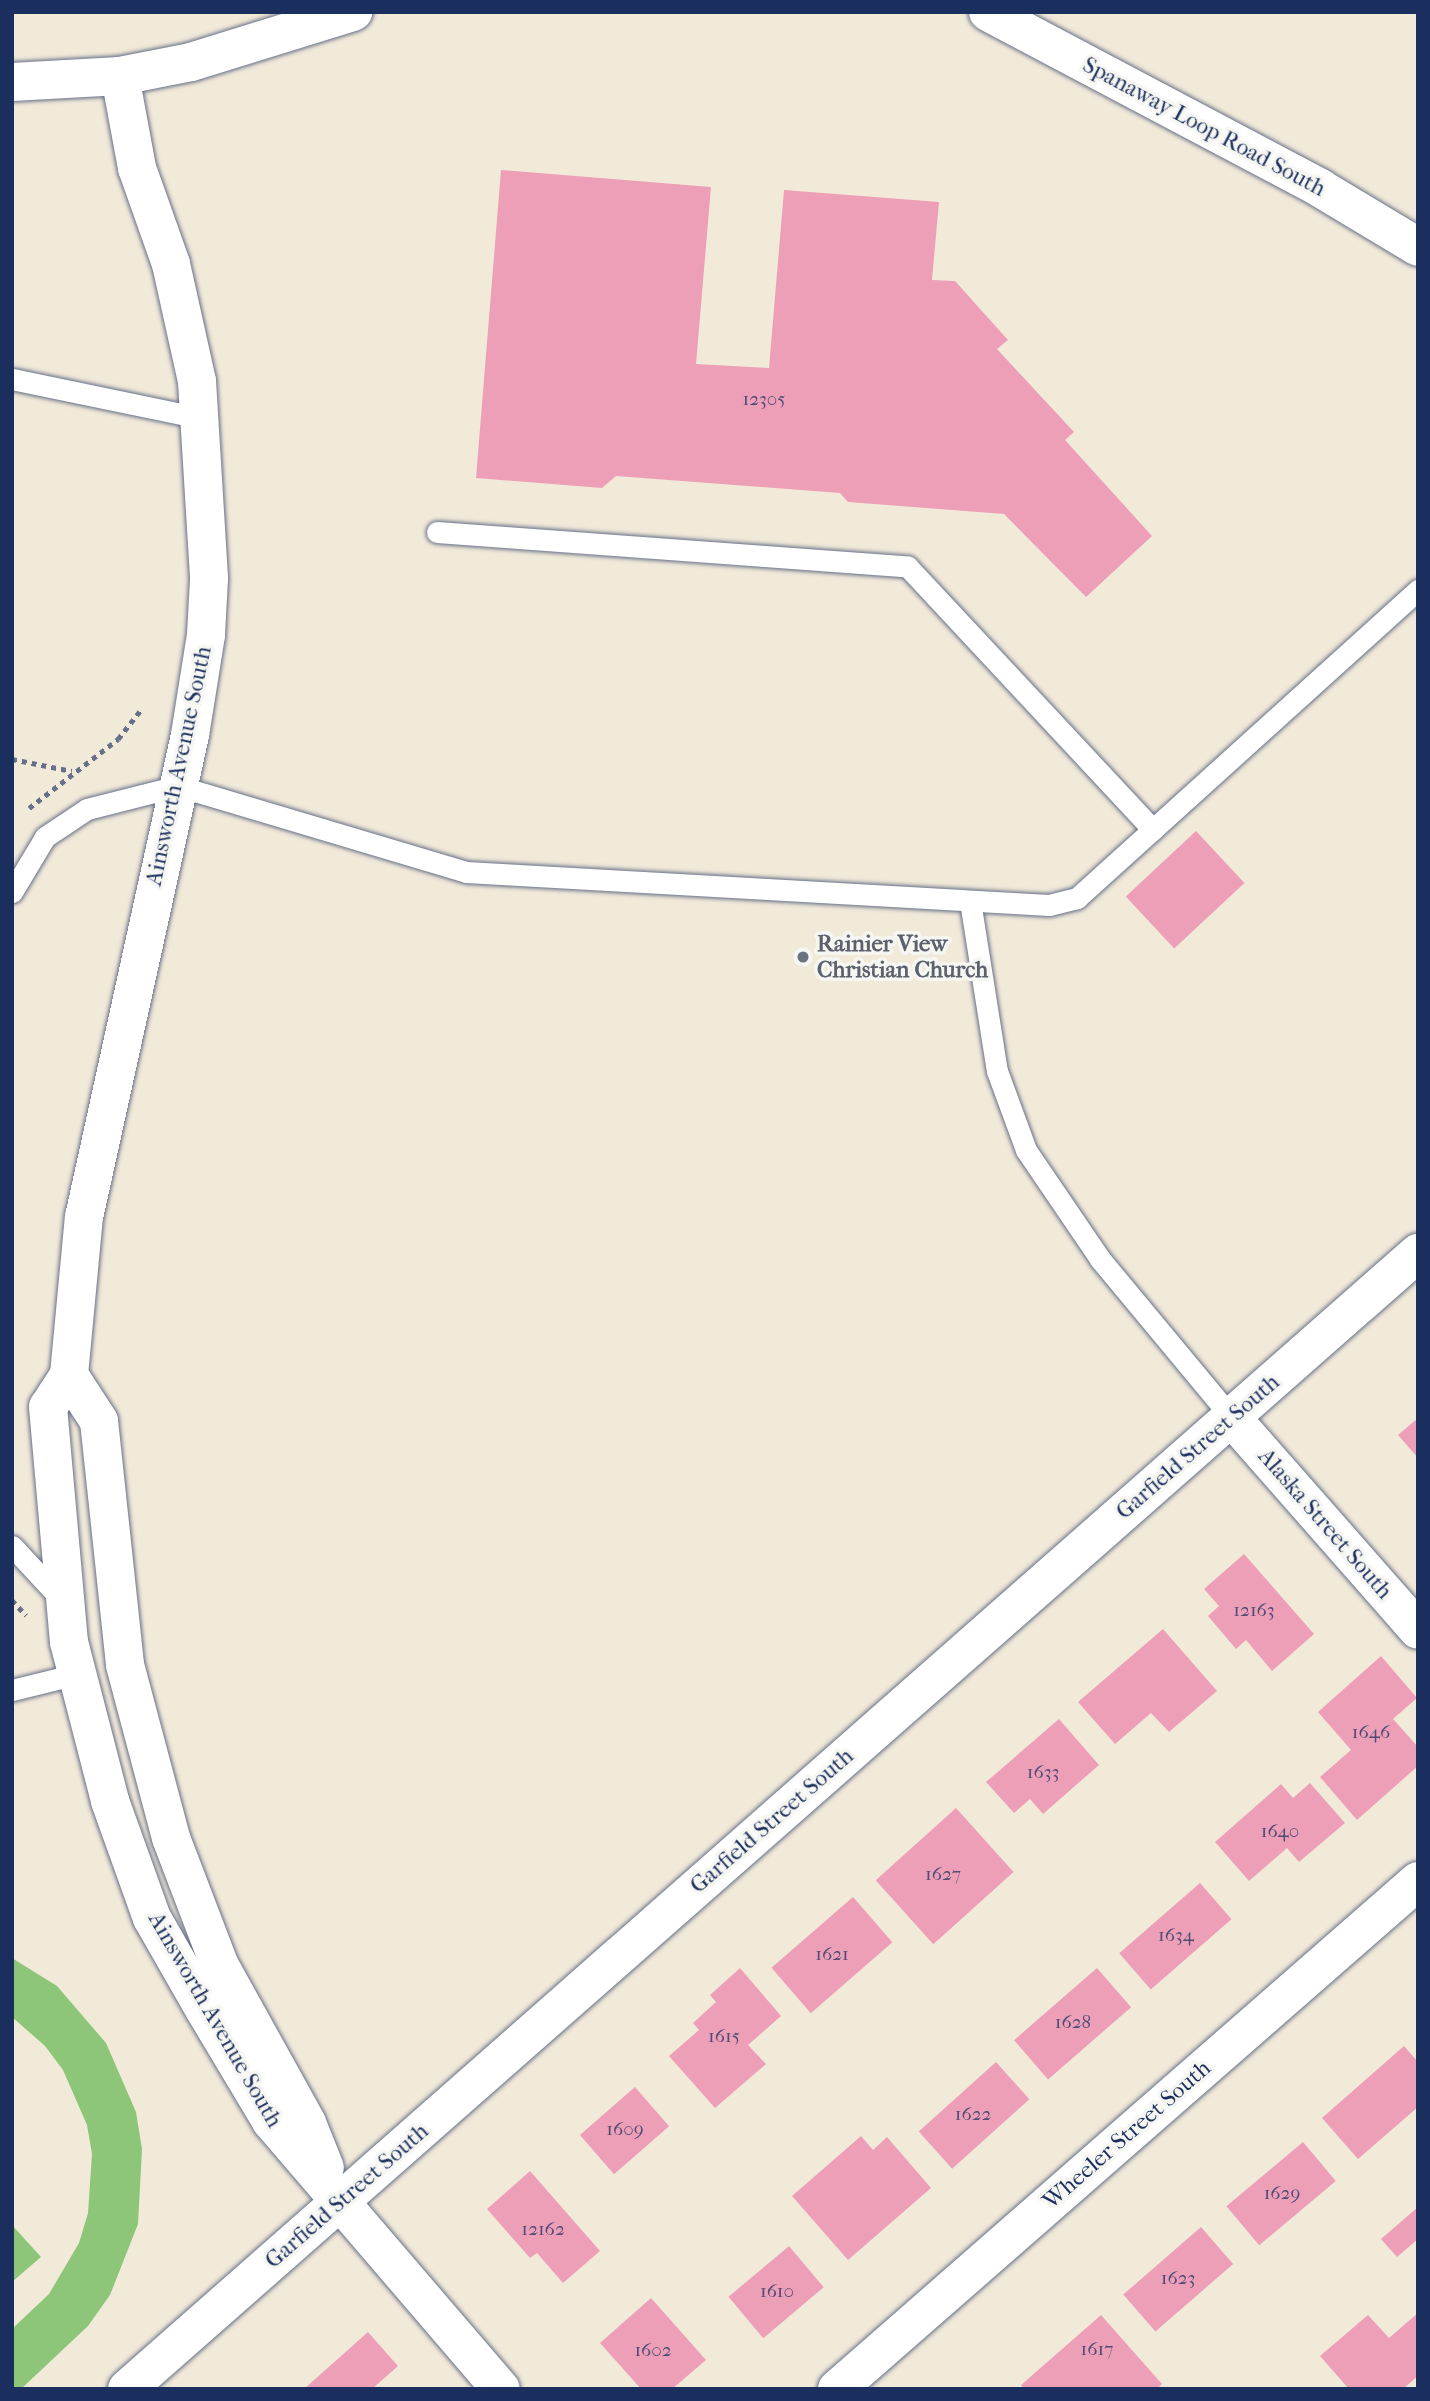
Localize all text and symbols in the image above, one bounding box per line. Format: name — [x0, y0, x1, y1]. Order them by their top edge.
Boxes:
street label: Spanaway Loop Road South — [1078, 51, 1330, 203]
house number: 12305 — [742, 389, 786, 411]
street label: Ainsworth Avenue South — [140, 644, 218, 888]
place label: Rainier View Christian Church — [817, 930, 988, 984]
marker: Rainier View Christian Church — [795, 949, 811, 965]
street label: Garfield Street South — [1111, 1369, 1285, 1525]
street label: Alaska Street South — [1252, 1443, 1398, 1605]
house number: 12163 — [1233, 1600, 1275, 1622]
house number: 1646 — [1352, 1722, 1390, 1744]
street label: Garfield Street South — [685, 1743, 859, 1899]
house number: 1633 — [1027, 1762, 1059, 1784]
house number: 1640 — [1261, 1821, 1299, 1843]
house number: 1627 — [925, 1864, 961, 1886]
street label: Ainsworth Avenue South — [142, 1907, 288, 2133]
house number: 1634 — [1158, 1925, 1194, 1947]
house number: 1621 — [815, 1944, 849, 1966]
house number: 1628 — [1055, 2012, 1091, 2034]
house number: 1615 — [708, 2026, 740, 2048]
street label: Wheeler Street South — [1037, 2055, 1217, 2215]
house number: 1622 — [955, 2104, 991, 2126]
street label: Garfield Street South — [260, 2118, 434, 2274]
house number: 1609 — [606, 2119, 644, 2141]
house number: 1629 — [1264, 2183, 1300, 2205]
house number: 12162 — [521, 2219, 565, 2241]
house number: 1623 — [1161, 2268, 1195, 2290]
house number: 1610 — [760, 2281, 794, 2303]
house number: 1617 — [1081, 2339, 1113, 2361]
house number: 1602 — [634, 2340, 672, 2362]

